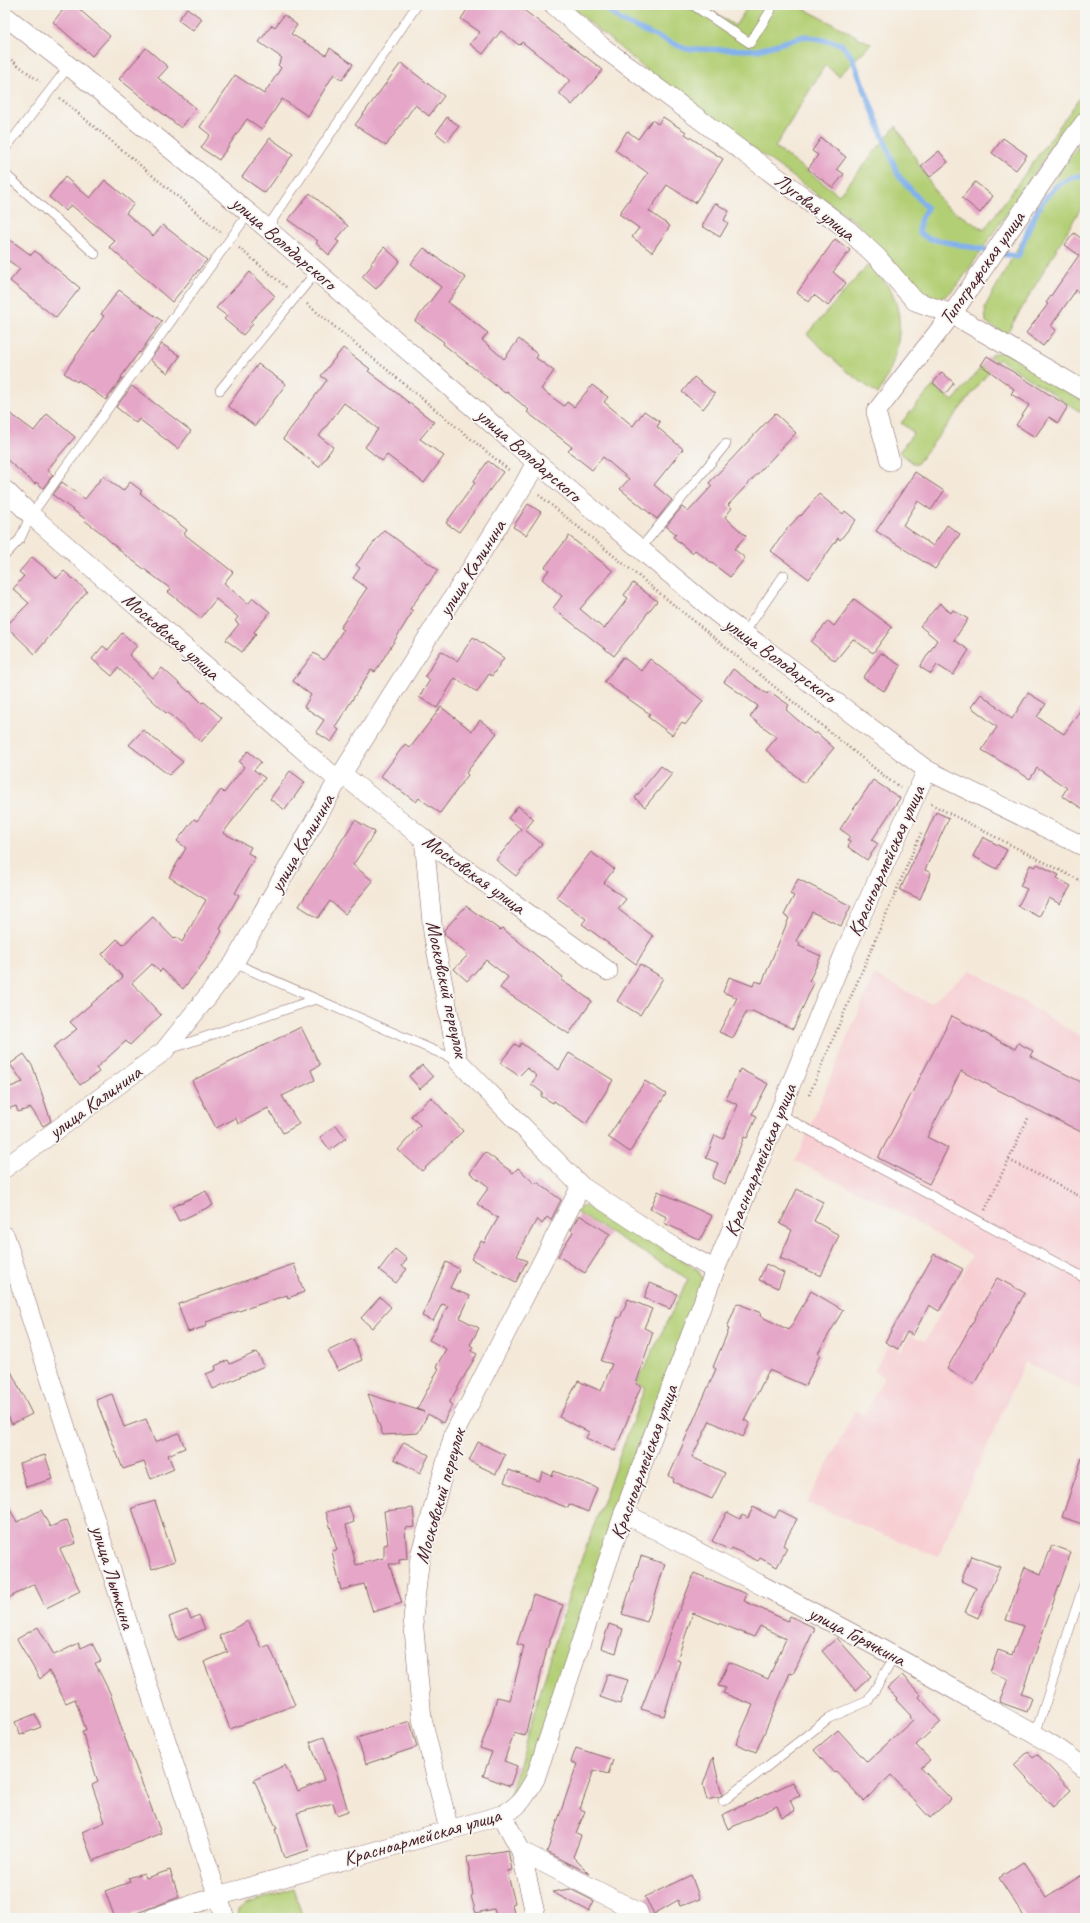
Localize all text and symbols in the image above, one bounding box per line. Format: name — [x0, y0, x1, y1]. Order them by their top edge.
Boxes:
street label: Луговая улица — [770, 168, 861, 247]
street label: улица Володарского — [225, 190, 343, 297]
street label: Типографская улица — [934, 205, 1031, 330]
street label: улица Володарского — [470, 402, 588, 509]
street label: улица Калинина — [432, 514, 512, 622]
street label: Московская улица — [117, 587, 226, 686]
street label: улица Володарского — [719, 611, 842, 710]
street label: Красноармейская улица — [842, 780, 931, 940]
street label: улица Калинина — [263, 788, 341, 897]
street label: Московская улица — [418, 828, 531, 920]
street label: Московский переулок — [420, 918, 474, 1061]
street label: улица Калинина — [43, 1059, 148, 1145]
street label: Красноармейская улица — [718, 1078, 803, 1240]
street label: Красноармейская улица — [605, 1380, 684, 1543]
street label: Московский переулок — [409, 1424, 472, 1566]
street label: улица Лыткина — [85, 1521, 141, 1634]
street label: улица Горячкина — [803, 1600, 911, 1672]
street label: Красноармейская улица — [341, 1802, 505, 1871]

